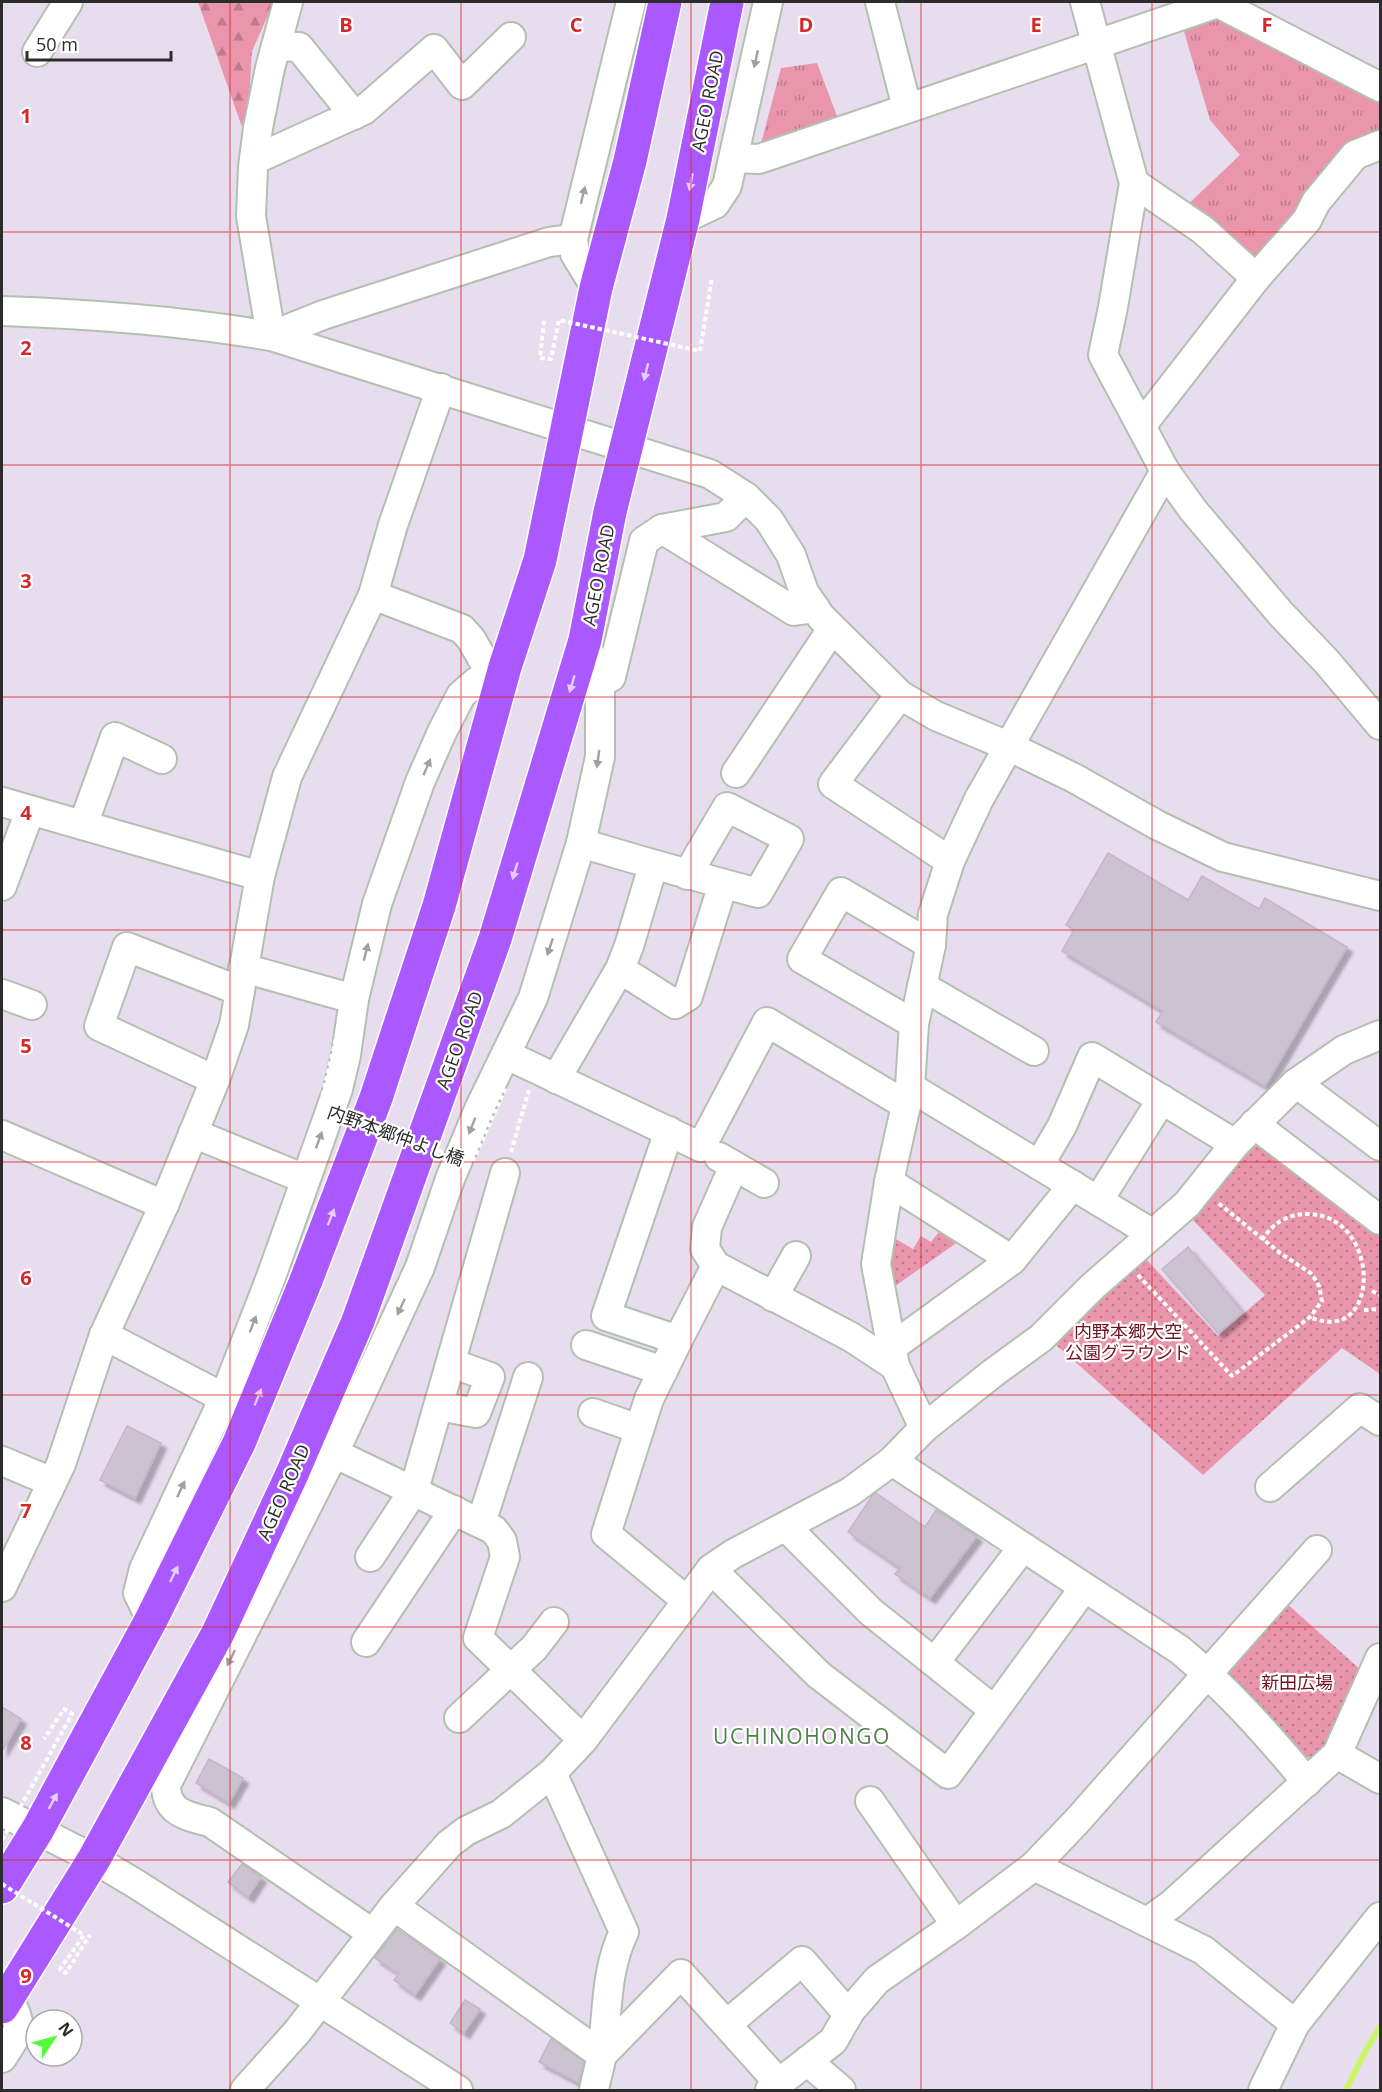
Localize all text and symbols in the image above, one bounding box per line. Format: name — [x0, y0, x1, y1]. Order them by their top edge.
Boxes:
text: B — [339, 11, 353, 38]
text: C — [570, 11, 583, 38]
text: D — [799, 11, 813, 38]
text: E — [1030, 11, 1042, 38]
text: F — [1262, 11, 1272, 38]
scale bar — [27, 24, 171, 62]
text: 50 m — [36, 32, 78, 56]
street label: AGEO ROAD — [685, 48, 729, 154]
one-way arrow — [751, 50, 760, 69]
text: 1 — [20, 102, 32, 129]
one-way arrow — [686, 173, 695, 192]
one-way arrow — [578, 186, 588, 204]
text: 2 — [20, 334, 32, 361]
one-way arrow — [640, 363, 650, 381]
street label: AGEO ROAD — [576, 522, 620, 628]
text: 3 — [20, 567, 32, 594]
one-way arrow — [567, 675, 576, 693]
one-way arrow — [594, 749, 603, 768]
one-way arrow — [422, 757, 432, 775]
text: 4 — [20, 799, 32, 826]
one-way arrow — [510, 862, 519, 880]
one-way arrow — [545, 938, 554, 956]
one-way arrow — [361, 942, 371, 961]
street label: AGEO ROAD — [430, 988, 488, 1092]
text: 5 — [20, 1032, 32, 1059]
street label: 内野本郷仲よし橋 — [324, 1099, 468, 1171]
one-way arrow — [467, 1117, 477, 1135]
one-way arrow — [314, 1131, 324, 1149]
one-way arrow — [326, 1207, 336, 1225]
text: 6 — [20, 1264, 32, 1291]
one-way arrow — [397, 1299, 406, 1316]
one-way arrow — [248, 1315, 258, 1333]
park label: 内野本郷大空 公園グラウンド — [1065, 1319, 1191, 1364]
one-way arrow — [253, 1388, 263, 1406]
street label: AGEO ROAD — [251, 1440, 315, 1544]
one-way arrow — [176, 1480, 185, 1497]
text: 7 — [20, 1497, 32, 1524]
one-way arrow — [170, 1565, 179, 1582]
one-way arrow — [227, 1649, 236, 1666]
park label: 新田広場 — [1261, 1670, 1333, 1694]
district label: UCHINOHONGO — [713, 1722, 891, 1750]
text: 8 — [20, 1729, 32, 1756]
one-way arrow — [48, 1792, 58, 1809]
text: 9 — [20, 1962, 32, 1989]
north arrow — [24, 2008, 84, 2068]
text: N — [53, 2017, 79, 2041]

